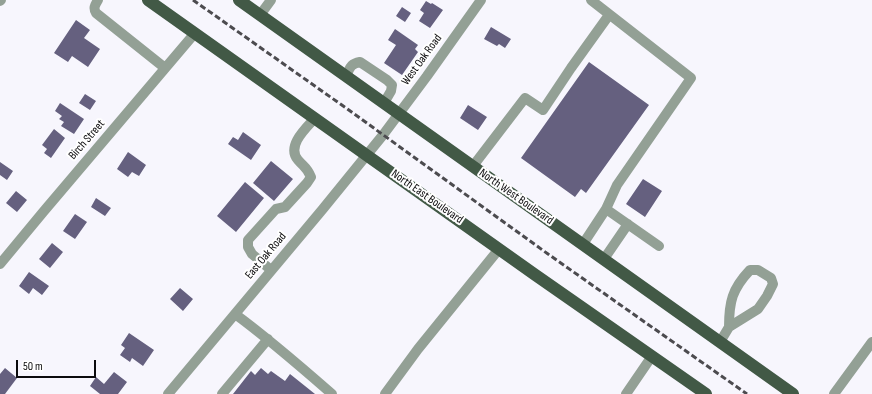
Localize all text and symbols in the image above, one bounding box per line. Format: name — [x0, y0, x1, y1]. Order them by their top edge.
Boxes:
street label: West Oak Road — [399, 32, 445, 88]
street label: Birch Street — [66, 117, 108, 163]
street label: North West Boulevard — [476, 166, 556, 228]
street label: North East Boulevard — [388, 167, 466, 227]
street label: East Oak Road — [242, 230, 290, 282]
scale bar — [18, 352, 98, 378]
text: 50 m — [23, 359, 43, 374]

